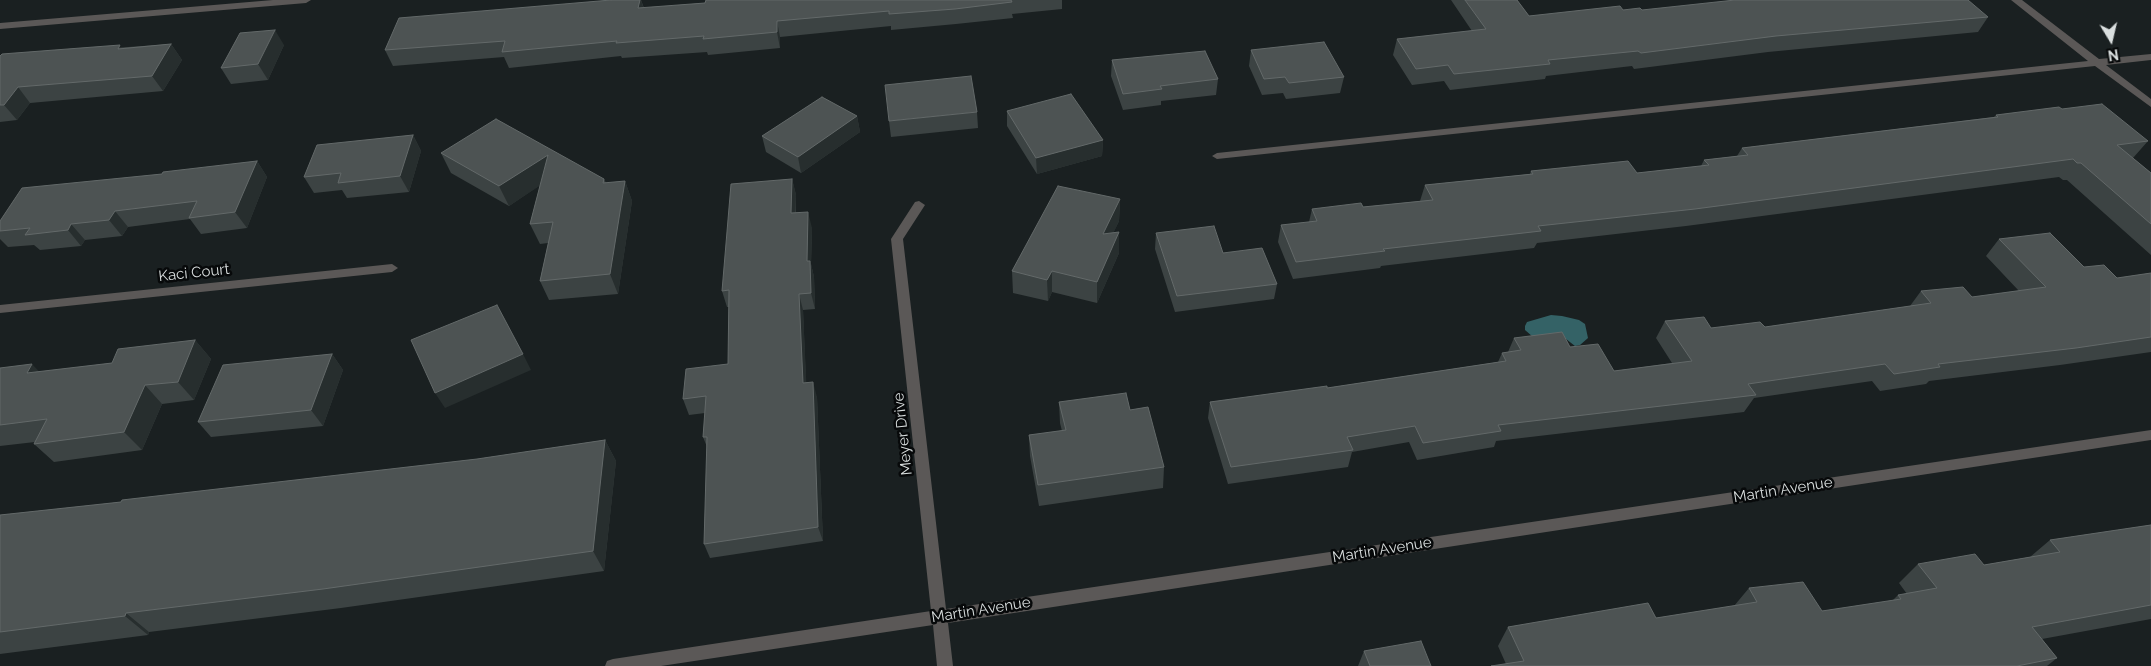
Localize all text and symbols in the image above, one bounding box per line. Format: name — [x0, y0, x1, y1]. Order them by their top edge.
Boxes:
north arrow — [2086, 15, 2136, 65]
text: N — [2107, 46, 2120, 64]
street label: Kaci Court — [157, 260, 231, 286]
street label: Meyer Drive — [890, 392, 916, 476]
street label: Martin Avenue — [1732, 473, 1834, 507]
street label: Martin Avenue — [1331, 533, 1433, 567]
street label: Martin Avenue — [930, 593, 1032, 627]

